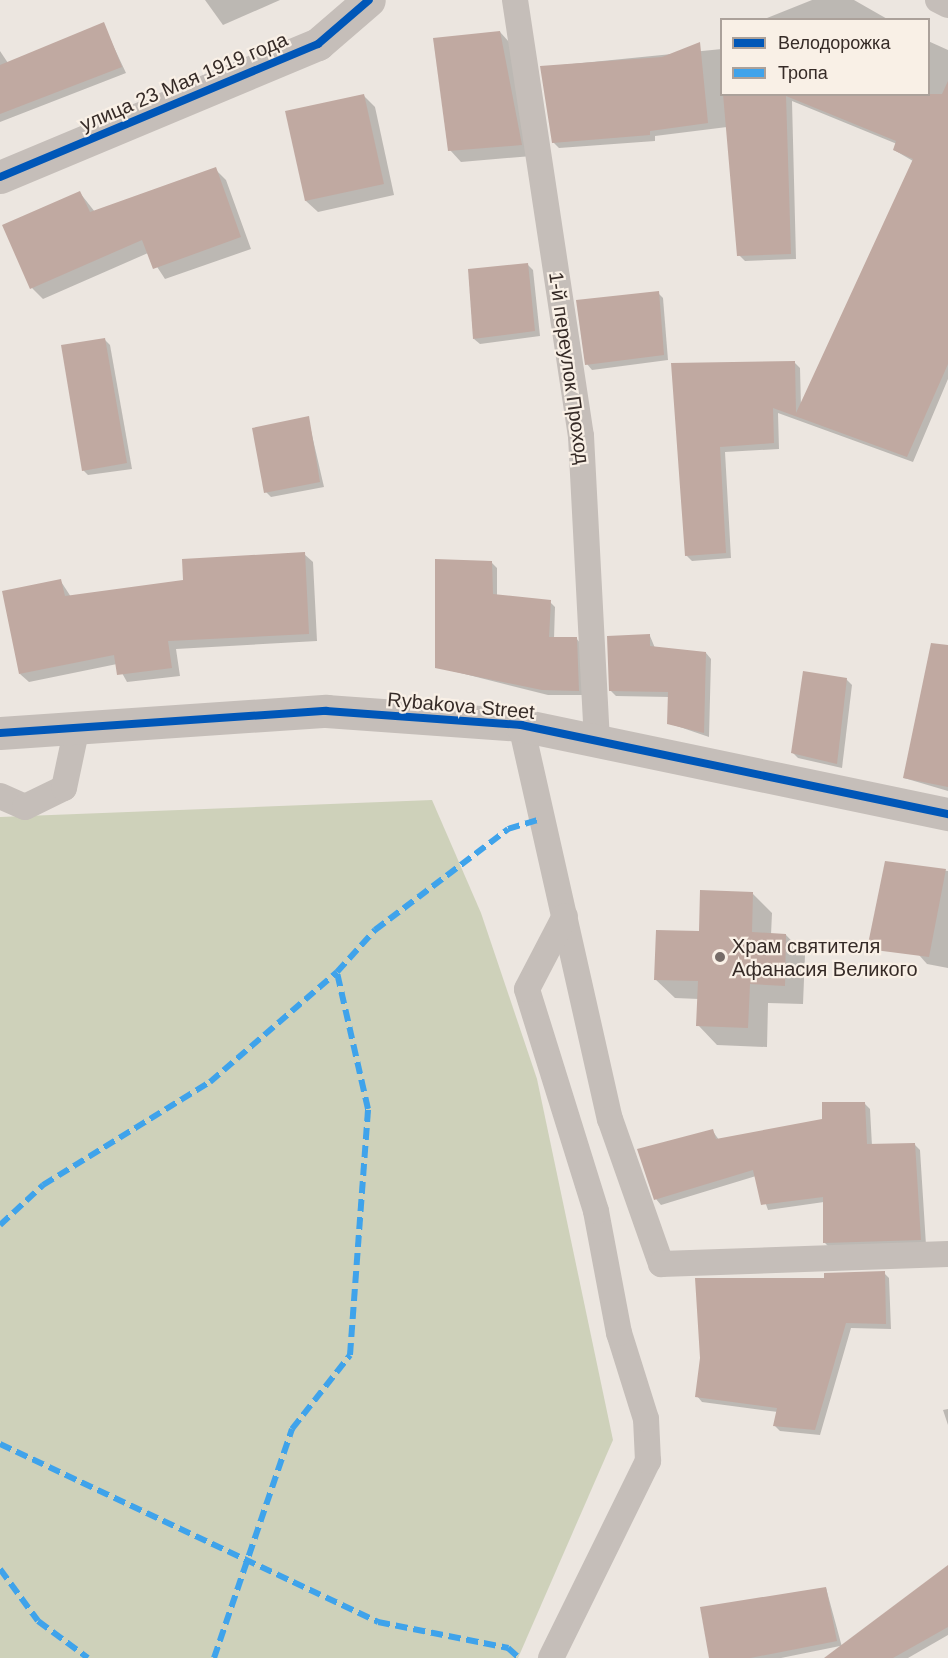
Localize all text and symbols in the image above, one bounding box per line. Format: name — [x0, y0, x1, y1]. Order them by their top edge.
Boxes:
legend — [720, 18, 930, 96]
street label: улица 23 Мая 1919 года — [77, 27, 291, 137]
text: Велодорожка — [778, 33, 890, 53]
text: Тропа — [778, 63, 828, 83]
street label: 1-й переулок Проход — [544, 270, 594, 466]
street label: Rybakova Street — [386, 688, 536, 724]
place label: Храм святителя Афанасия Великого — [732, 934, 918, 981]
marker: Храм святителя Афанасия Великого — [713, 950, 727, 964]

